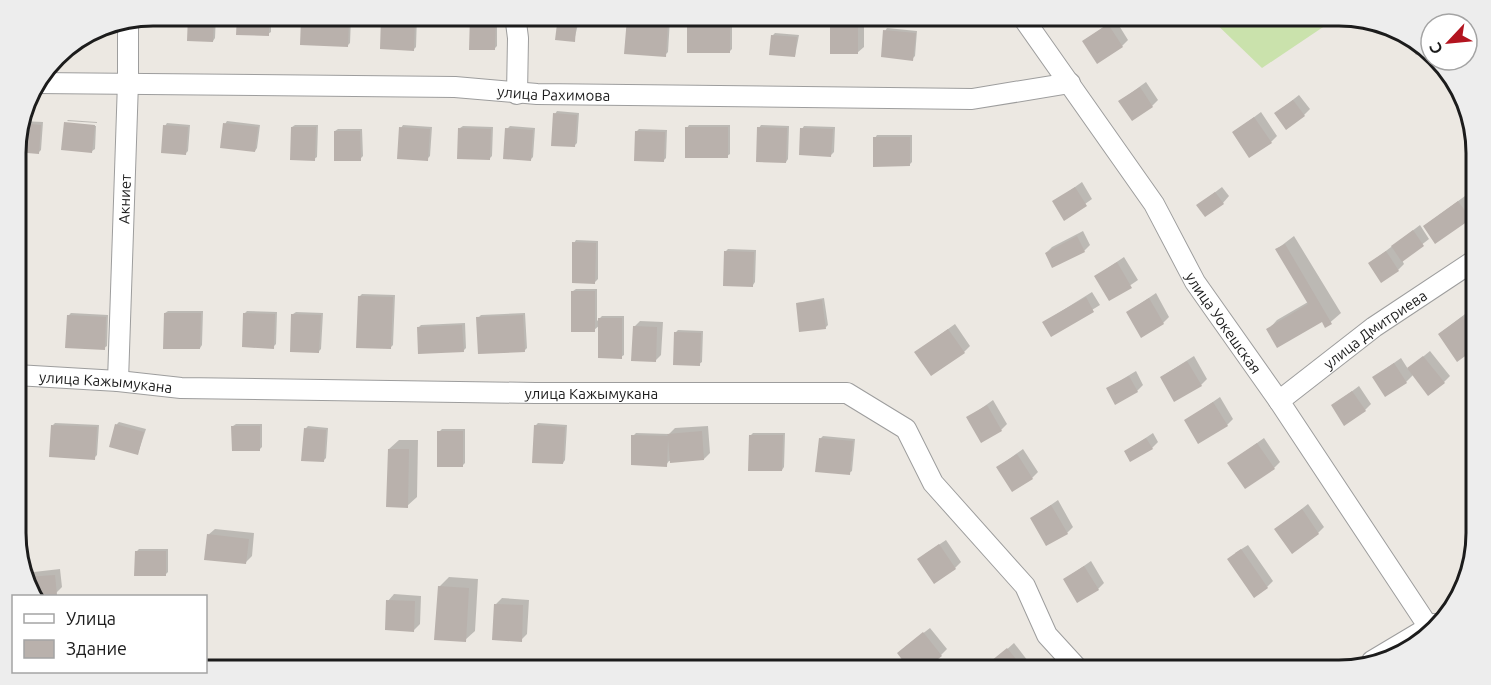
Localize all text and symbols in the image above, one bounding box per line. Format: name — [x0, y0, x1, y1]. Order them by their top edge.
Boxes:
north arrow — [1419, 12, 1479, 72]
text: С — [1425, 40, 1446, 57]
street label: улица Рахимова — [496, 82, 610, 103]
street label: Акниет — [115, 173, 133, 224]
street label: улица Уокешская — [1183, 269, 1265, 376]
street label: улица Дмитриева — [1320, 286, 1430, 372]
street label: улица Кажымукана — [39, 368, 173, 395]
street label: улица Кажымукана — [524, 384, 658, 402]
legend — [12, 595, 207, 673]
text: Улица — [66, 608, 116, 628]
text: Здание — [66, 638, 127, 658]

